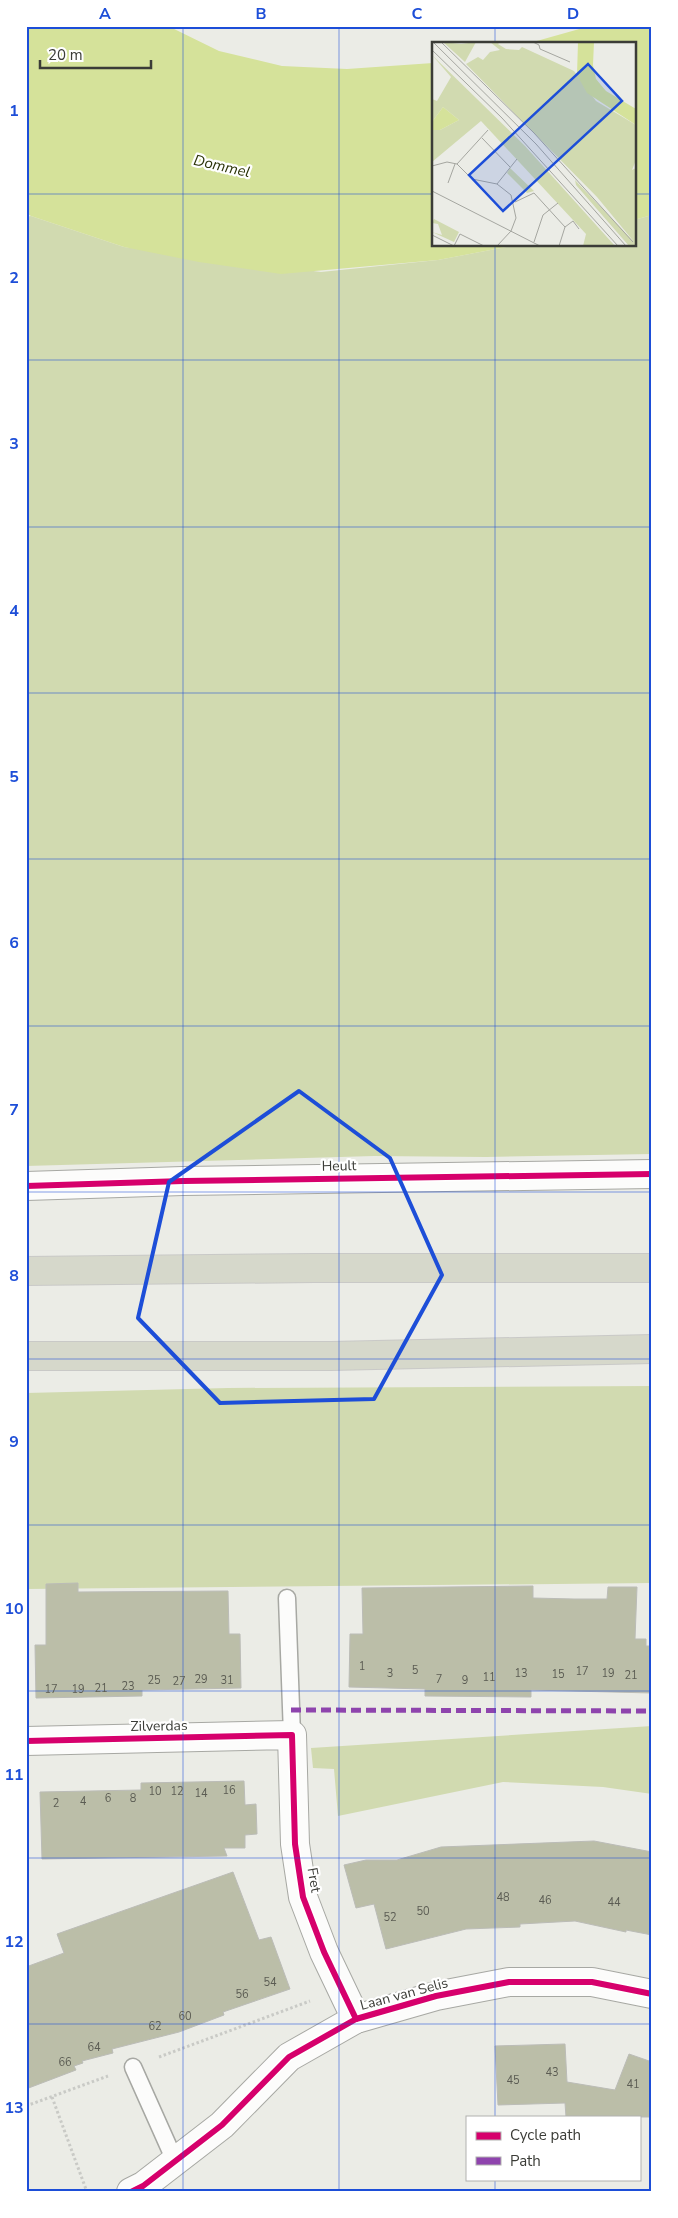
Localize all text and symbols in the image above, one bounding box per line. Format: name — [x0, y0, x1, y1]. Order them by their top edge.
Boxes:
text: A — [99, 3, 111, 25]
text: B — [255, 3, 267, 25]
text: C — [412, 3, 423, 25]
text: D — [567, 3, 579, 25]
scale bar — [40, 38, 151, 70]
inset map — [432, 42, 636, 246]
text: 20 m — [48, 45, 83, 65]
text: 1 — [9, 100, 19, 122]
water label: Dommel — [192, 150, 252, 182]
text: 2 — [9, 267, 19, 289]
text: 3 — [9, 433, 19, 455]
text: 4 — [9, 600, 19, 622]
text: 5 — [9, 766, 19, 788]
text: 6 — [9, 932, 19, 954]
text: 7 — [9, 1099, 19, 1121]
street label: Heult — [321, 1156, 357, 1176]
text: 8 — [9, 1265, 19, 1287]
text: 9 — [9, 1431, 19, 1453]
text: 10 — [4, 1598, 24, 1620]
house number: 1 — [359, 1659, 365, 1674]
house number: 5 — [412, 1663, 419, 1678]
house number: 17 — [575, 1664, 589, 1679]
house number: 3 — [387, 1666, 393, 1681]
house number: 13 — [514, 1666, 528, 1681]
house number: 19 — [601, 1666, 615, 1681]
house number: 15 — [551, 1667, 565, 1682]
house number: 21 — [624, 1668, 638, 1683]
house number: 11 — [482, 1670, 496, 1685]
house number: 29 — [194, 1672, 208, 1687]
house number: 7 — [436, 1672, 442, 1687]
house number: 25 — [147, 1673, 161, 1688]
house number: 31 — [220, 1673, 234, 1688]
house number: 9 — [462, 1673, 468, 1688]
house number: 27 — [172, 1674, 186, 1689]
house number: 23 — [121, 1679, 135, 1694]
house number: 21 — [94, 1681, 108, 1696]
house number: 17 — [44, 1682, 58, 1697]
house number: 19 — [71, 1682, 85, 1697]
street label: Zilverdas — [130, 1716, 188, 1736]
text: 11 — [4, 1764, 24, 1786]
house number: 16 — [222, 1783, 236, 1798]
house number: 10 — [148, 1784, 162, 1799]
house number: 12 — [170, 1784, 184, 1799]
house number: 14 — [194, 1786, 208, 1801]
house number: 6 — [105, 1791, 112, 1806]
house number: 8 — [130, 1791, 137, 1806]
house number: 4 — [80, 1794, 87, 1809]
house number: 2 — [53, 1796, 59, 1811]
street label: Fret — [302, 1866, 326, 1894]
house number: 48 — [496, 1890, 510, 1905]
house number: 46 — [538, 1893, 552, 1908]
house number: 44 — [607, 1895, 621, 1910]
house number: 50 — [416, 1904, 430, 1919]
house number: 52 — [383, 1910, 397, 1925]
text: 12 — [4, 1931, 24, 1953]
street label: Laan van Selis — [358, 1973, 450, 2015]
house number: 54 — [263, 1975, 277, 1990]
house number: 56 — [235, 1987, 249, 2002]
house number: 60 — [178, 2009, 192, 2024]
house number: 62 — [148, 2019, 162, 2034]
house number: 64 — [87, 2040, 101, 2055]
house number: 66 — [58, 2055, 72, 2070]
house number: 43 — [545, 2065, 559, 2080]
house number: 45 — [506, 2073, 520, 2088]
house number: 41 — [626, 2077, 640, 2092]
text: 13 — [4, 2097, 24, 2119]
legend — [466, 2116, 640, 2180]
text: Cycle path — [510, 2125, 581, 2145]
text: Path — [510, 2151, 541, 2171]

